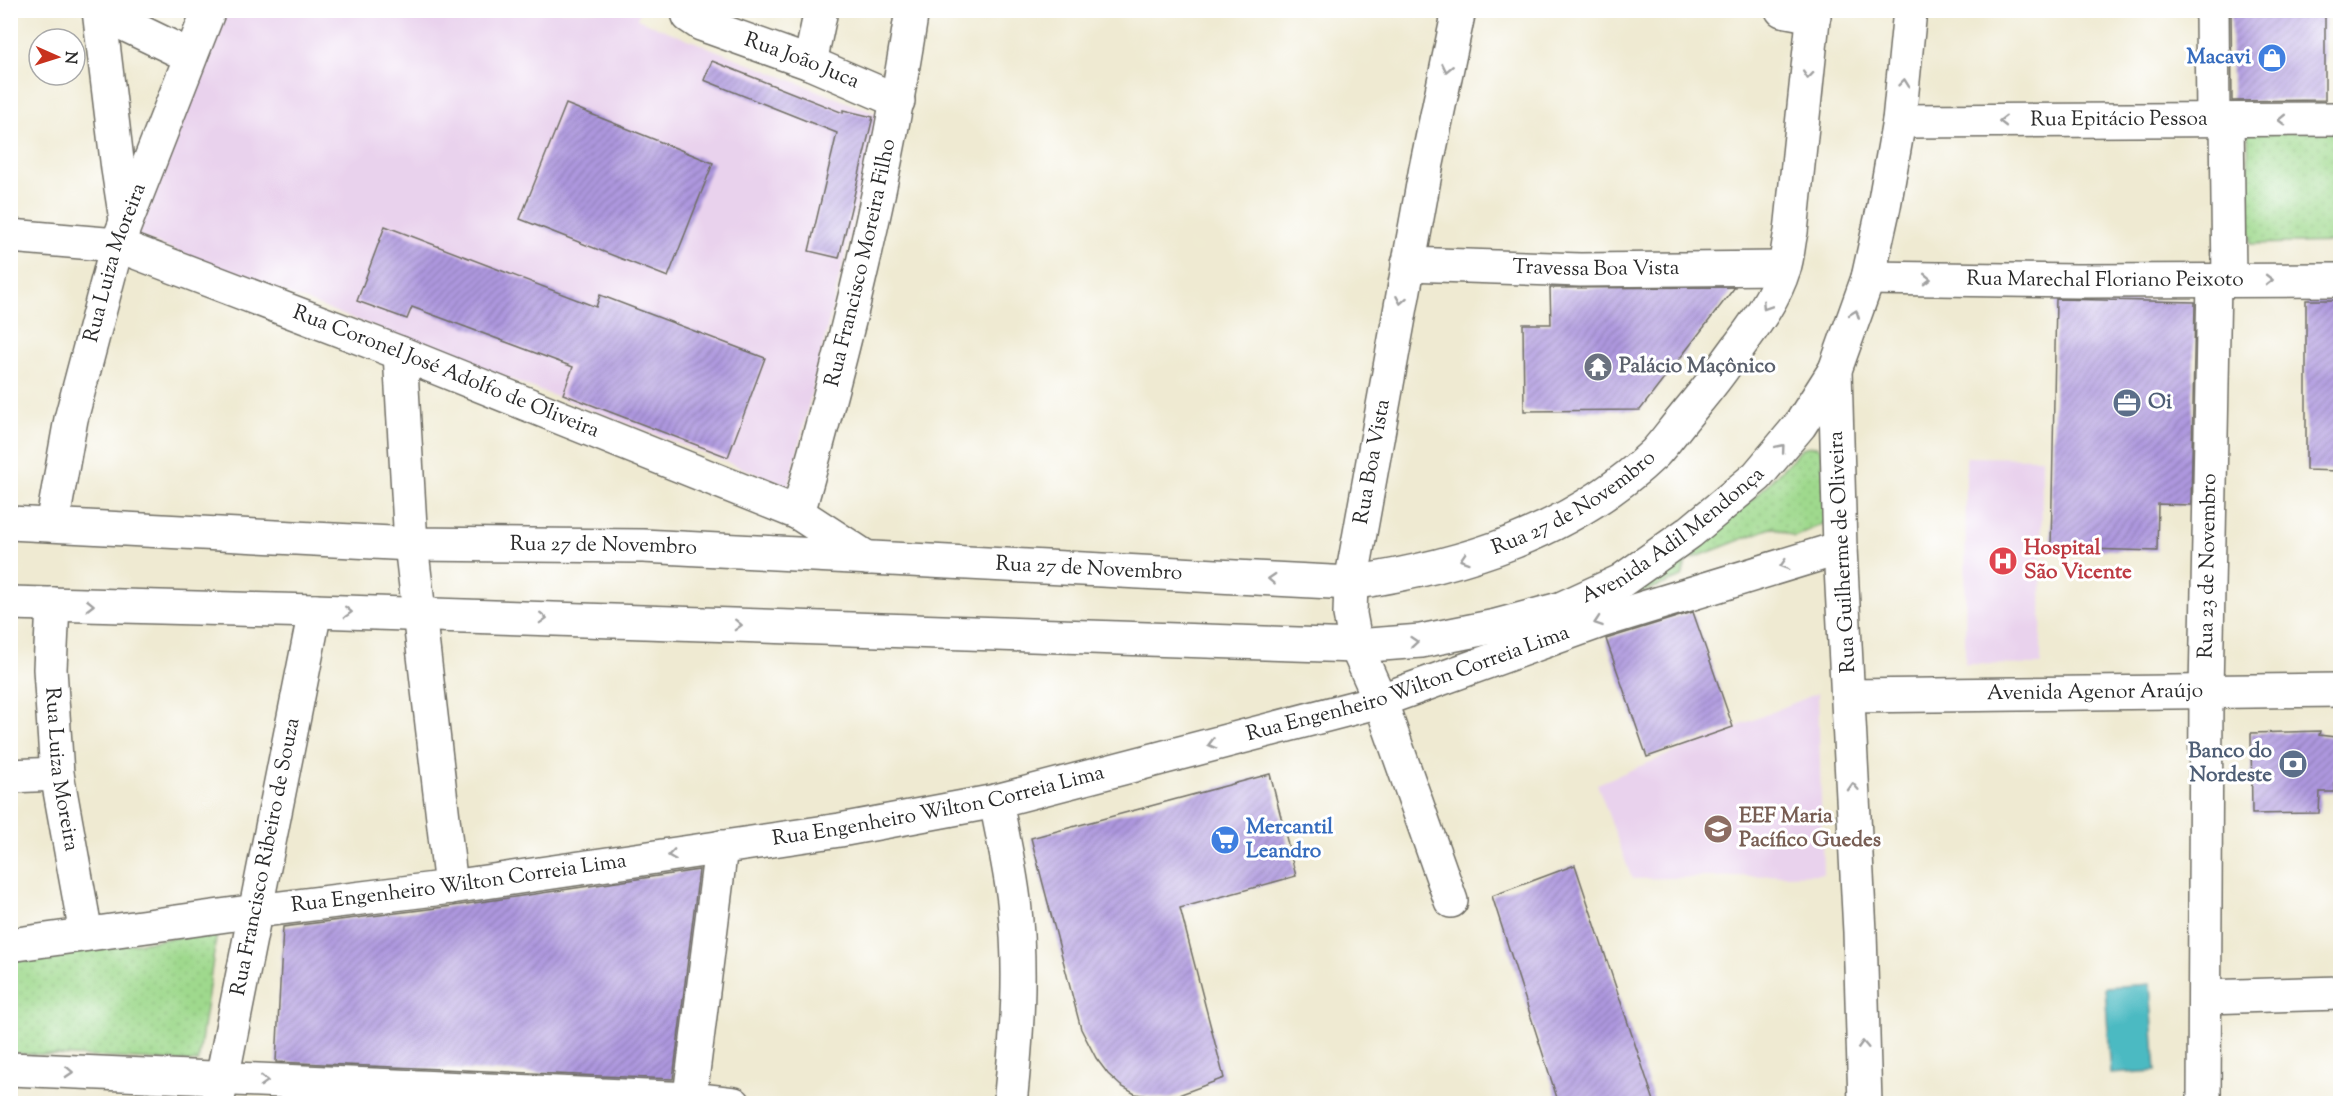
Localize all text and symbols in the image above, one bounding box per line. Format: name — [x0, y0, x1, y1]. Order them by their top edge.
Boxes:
street label: Rua João Juca — [740, 26, 864, 98]
north arrow — [27, 27, 87, 87]
shop icon: Macavi — [2256, 42, 2288, 74]
place label: Macavi — [2186, 43, 2251, 73]
text: N — [58, 51, 81, 65]
one-way arrow — [1441, 62, 1454, 72]
one-way arrow — [1802, 70, 1814, 79]
one-way arrow — [1897, 79, 1910, 88]
street label: Rua Epitácio Pessoa — [2030, 105, 2208, 135]
one-way arrow — [2278, 114, 2287, 126]
one-way arrow — [1999, 115, 2008, 127]
street label: Rua Francisco Moreira Filho — [818, 136, 904, 390]
street label: Rua Luiza Moreira — [77, 179, 155, 346]
street label: Travessa Boa Vista — [1512, 253, 1680, 285]
street label: Rua Marechal Floriano Peixoto — [1966, 264, 2244, 296]
one-way arrow — [1922, 272, 1931, 285]
one-way arrow — [2264, 274, 2273, 286]
one-way arrow — [1395, 295, 1408, 305]
street label: Rua Coronel José Adolfo de Oliveira — [288, 298, 604, 447]
one-way arrow — [1762, 299, 1773, 310]
one-way arrow — [1848, 310, 1860, 321]
temple icon: Palácio Maçônico — [1582, 351, 1614, 383]
place label: Palácio Maçônico — [1619, 352, 1776, 382]
office icon: Oi — [2111, 387, 2143, 419]
place label: Oi — [2148, 388, 2172, 418]
street label: Rua Boa Vista — [1347, 397, 1399, 527]
street label: Rua Guilherme de Oliveira — [1822, 430, 1864, 674]
street label: Rua 27 de Novembro — [1488, 444, 1663, 564]
one-way arrow — [1774, 444, 1785, 455]
street label: Avenida Adil Mendonça — [1577, 461, 1773, 612]
street label: Rua 23 de Novembro — [2192, 473, 2225, 659]
street label: Rua 27 de Novembro — [510, 530, 698, 564]
place label: Hospital São Vicente — [2024, 534, 2132, 588]
hospital icon: Hospital São Vicente — [1987, 545, 2019, 577]
street label: Rua 27 de Novembro — [995, 549, 1183, 589]
one-way arrow — [1459, 552, 1470, 564]
one-way arrow — [1779, 558, 1790, 570]
one-way arrow — [1267, 572, 1276, 585]
one-way arrow — [85, 599, 94, 611]
one-way arrow — [343, 605, 352, 618]
one-way arrow — [538, 612, 547, 625]
one-way arrow — [1593, 615, 1604, 628]
street label: Rua Engenheiro Wilton Correia Lima — [1243, 618, 1574, 750]
one-way arrow — [733, 619, 742, 631]
one-way arrow — [1409, 635, 1418, 648]
street label: Avenida Agenor Araújo — [1987, 677, 2203, 709]
street label: Rua Luiza Moreira — [36, 686, 86, 854]
street label: Rua Francisco Ribeiro de Souza — [224, 715, 308, 998]
one-way arrow — [1207, 737, 1217, 750]
place label: Banco do Nordeste — [2188, 737, 2273, 791]
bank icon: Banco do Nordeste — [2277, 748, 2309, 780]
street label: Rua Engenheiro Wilton Correia Lima — [770, 758, 1108, 855]
one-way arrow — [1847, 783, 1860, 792]
place label: EEF Maria Pacífico Guedes — [1739, 802, 1881, 856]
place label: Mercantil Leandro — [1246, 813, 1333, 867]
school or university icon: EEF Maria Pacífico Guedes — [1702, 813, 1734, 845]
supermarket icon: Mercantil Leandro — [1209, 824, 1241, 856]
street label: Rua Engenheiro Wilton Correia Lima — [289, 846, 629, 922]
one-way arrow — [667, 848, 676, 860]
one-way arrow — [1857, 1041, 1870, 1050]
one-way arrow — [64, 1066, 73, 1079]
one-way arrow — [259, 1075, 268, 1088]

